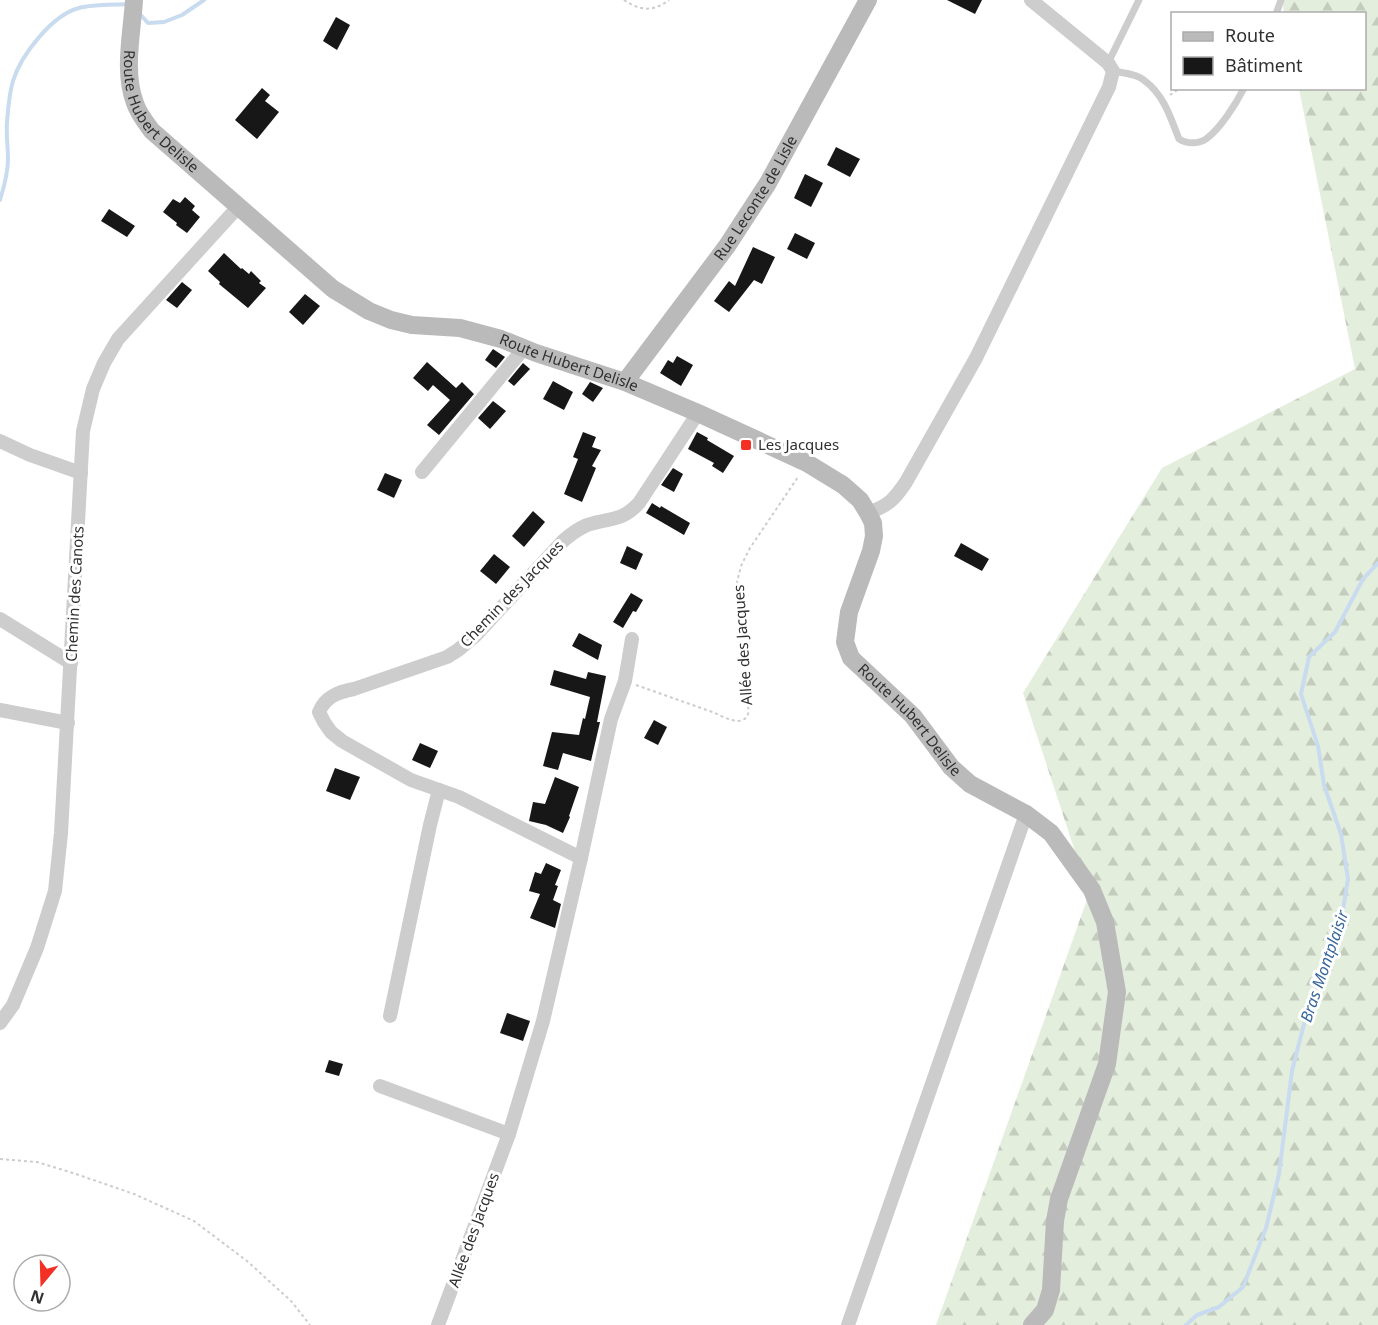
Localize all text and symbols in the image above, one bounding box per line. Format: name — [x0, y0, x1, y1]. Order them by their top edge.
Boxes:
legend — [1171, 12, 1366, 90]
text: Route — [1225, 23, 1275, 47]
street label: Route Hubert Delisle — [120, 49, 204, 177]
text: Bâtiment — [1225, 53, 1303, 77]
street label: Rue Leconte de Lisle — [709, 132, 801, 264]
street label: Route Hubert Delisle — [497, 328, 642, 396]
place label: Les Jacques — [758, 434, 839, 454]
marker: Les Jacques — [739, 438, 753, 452]
street label: Chemin des Canots — [60, 526, 88, 662]
street label: Chemin des Jacques — [455, 536, 567, 651]
street label: Allée des Jacques — [728, 584, 756, 706]
street label: Route Hubert Delisle — [854, 659, 966, 780]
water label: Bras Montplaisir — [1295, 907, 1354, 1025]
street label: Allée des Jacques — [443, 1169, 503, 1290]
north arrow — [12, 1253, 72, 1313]
text: N — [27, 1285, 47, 1310]

